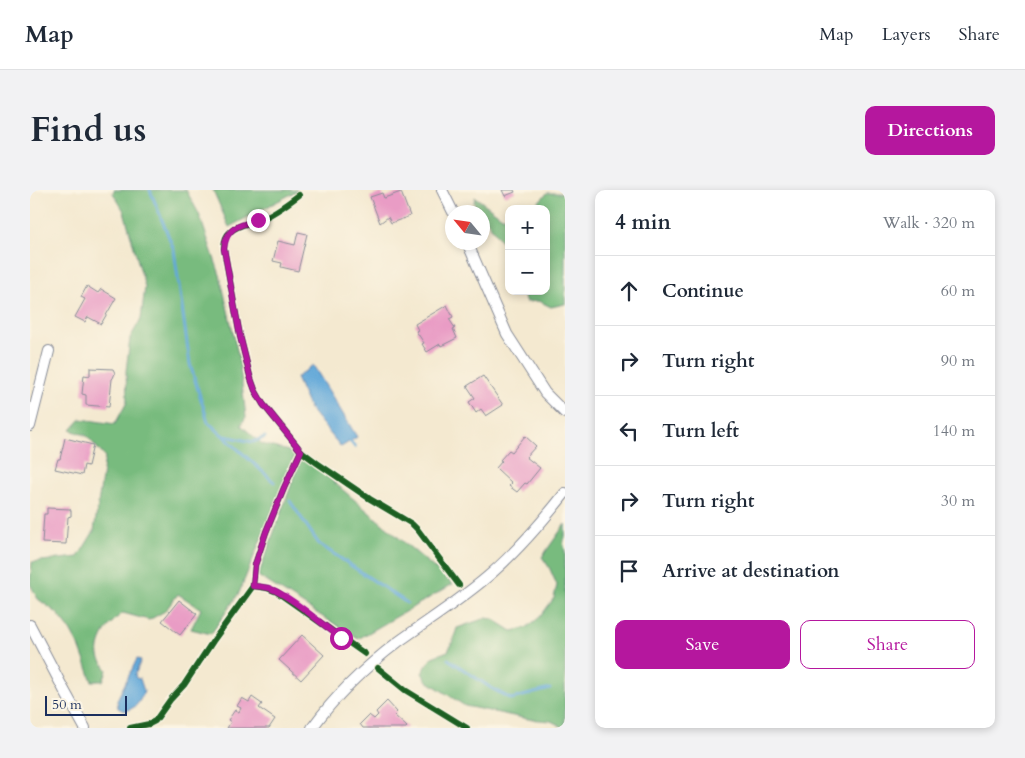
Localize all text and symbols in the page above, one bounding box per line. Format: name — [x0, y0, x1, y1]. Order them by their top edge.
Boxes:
text: Map — [25, 18, 74, 51]
text: Map — [819, 22, 854, 47]
text: Layers — [882, 22, 931, 47]
text: Share — [959, 22, 1000, 47]
text: Find us — [30, 106, 146, 154]
button: Directions — [865, 106, 995, 155]
north arrow — [445, 205, 490, 250]
map controls — [505, 205, 550, 295]
button: + — [505, 205, 550, 250]
text: 4 min — [615, 208, 671, 237]
route end — [247, 209, 270, 232]
text: Walk · 320 m — [883, 212, 975, 234]
button: − — [505, 250, 550, 295]
icon: ahead — [615, 277, 643, 305]
text: Continue — [662, 278, 744, 304]
text: 60 m — [941, 280, 975, 302]
icon: right — [615, 347, 643, 375]
text: Turn right — [662, 348, 754, 374]
text: 90 m — [941, 350, 975, 372]
icon: left — [615, 417, 643, 445]
text: Turn left — [662, 418, 739, 444]
text: 140 m — [933, 420, 975, 442]
icon: right — [615, 487, 643, 515]
text: Turn right — [662, 488, 754, 514]
text: 30 m — [941, 490, 975, 512]
icon: arrive — [615, 557, 643, 585]
text: Arrive at destination — [662, 558, 839, 584]
button: Save — [615, 620, 790, 669]
button: Share — [800, 620, 975, 669]
route start — [330, 627, 353, 650]
scale bar — [45, 693, 128, 716]
text: 50 m — [52, 695, 82, 714]

